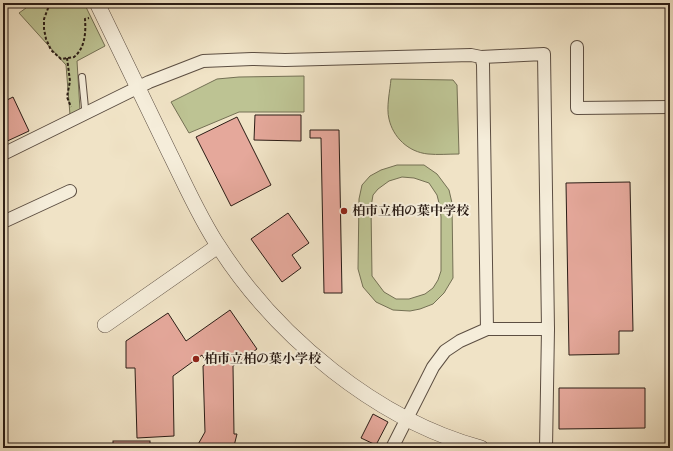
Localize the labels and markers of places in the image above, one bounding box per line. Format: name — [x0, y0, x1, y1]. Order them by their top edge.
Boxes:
place label: 柏市立柏の葉中学校 — [352, 203, 470, 219]
marker: 柏市立柏の葉中学校 — [339, 206, 349, 216]
place label: 柏市立柏の葉小学校 — [204, 351, 322, 367]
marker: 柏市立柏の葉小学校 — [191, 354, 201, 364]

